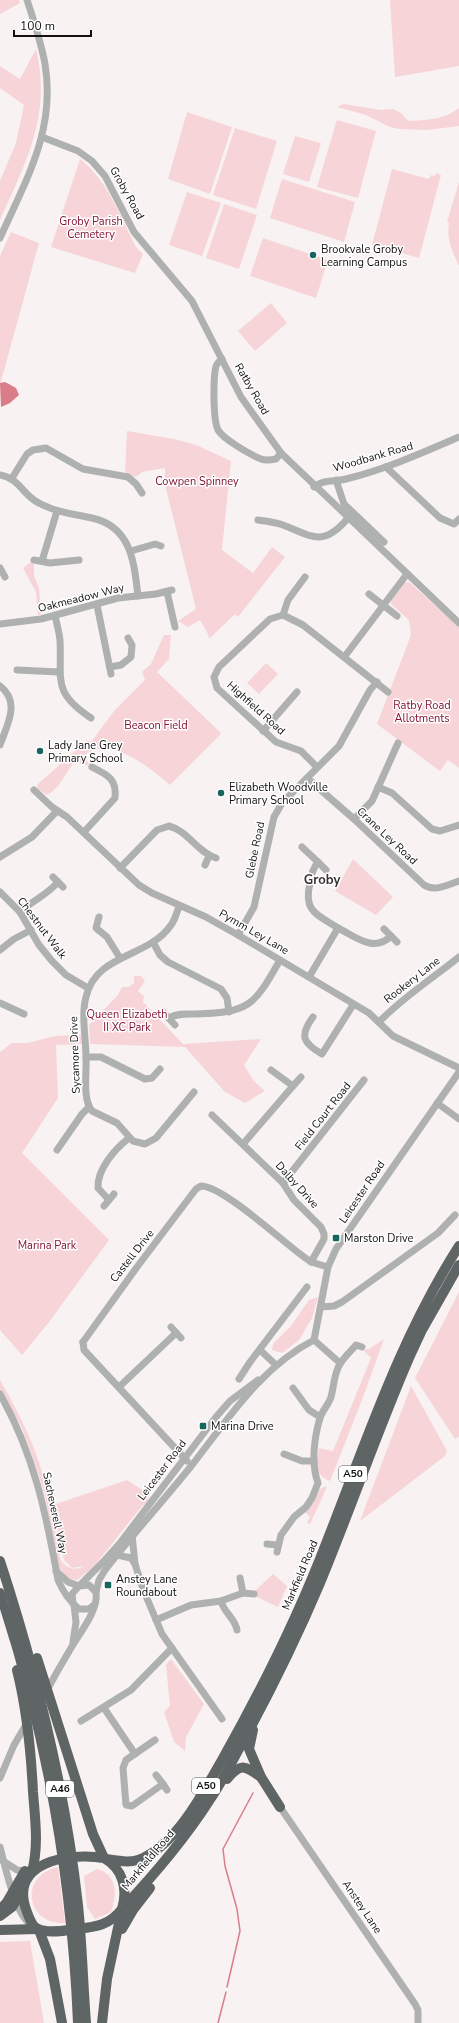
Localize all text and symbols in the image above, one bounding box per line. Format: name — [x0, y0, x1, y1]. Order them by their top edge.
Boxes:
scale bar — [14, 12, 91, 38]
text: 100 m — [20, 18, 55, 34]
street label: Groby Road — [106, 164, 148, 222]
park label: Groby Parish Cemetery — [59, 214, 123, 242]
place label: Brookvale Groby Learning Campus — [321, 242, 407, 270]
marker: Brookvale Groby Learning Campus — [308, 250, 318, 260]
street label: Ratby Road — [231, 360, 273, 418]
street label: Woodbank Road — [331, 438, 415, 476]
park label: Cowpen Spinney — [155, 474, 239, 489]
street label: Oakmeadow Way — [36, 580, 126, 616]
street label: Highfield Road — [224, 678, 288, 738]
park label: Ratby Road Allotments — [393, 698, 451, 726]
park label: Beacon Field — [124, 718, 188, 733]
place label: Lady Jane Grey Primary School — [48, 738, 124, 766]
marker: Lady Jane Grey Primary School — [35, 746, 45, 756]
place label: Elizabeth Woodville Primary School — [229, 780, 328, 808]
marker: Elizabeth Woodville Primary School — [216, 788, 226, 798]
street label: Crane Ley Road — [353, 804, 421, 868]
street label: Glebe Road — [242, 820, 268, 880]
district label: Groby — [304, 871, 340, 889]
street label: Chestnut Walk — [14, 894, 70, 962]
street label: Pymm Ley Lane — [216, 906, 292, 958]
street label: Rookery Lane — [381, 953, 443, 1007]
park label: Queen Elizabeth II XC Park — [87, 1007, 167, 1035]
street label: Sycamore Drive — [66, 1016, 84, 1094]
street label: Field Court Road — [292, 1079, 354, 1153]
street label: Dalby Drive — [272, 1158, 322, 1212]
street label: Leicester Road — [336, 1158, 388, 1226]
street label: Castell Drive — [107, 1226, 158, 1286]
place label: Marston Drive — [344, 1231, 414, 1246]
marker: Marston Drive — [331, 1233, 341, 1243]
park label: Marina Park — [18, 1238, 77, 1253]
place label: Marina Drive — [211, 1419, 274, 1434]
marker: Marina Drive — [198, 1421, 208, 1431]
street label: Leicester Road — [134, 1437, 190, 1503]
road number: A50 — [339, 1466, 367, 1482]
street label: Sacheverell Way — [39, 1471, 71, 1556]
street label: Markfield Road — [278, 1538, 322, 1612]
place label: Anstey Lane Roundabout — [116, 1572, 178, 1600]
marker: Anstey Lane Roundabout — [103, 1580, 113, 1590]
road number: A50 — [192, 1778, 220, 1794]
road number: A46 — [46, 1781, 74, 1797]
street label: Markfield Road — [118, 1827, 178, 1893]
street label: Anstey Lane — [339, 1877, 385, 1937]

